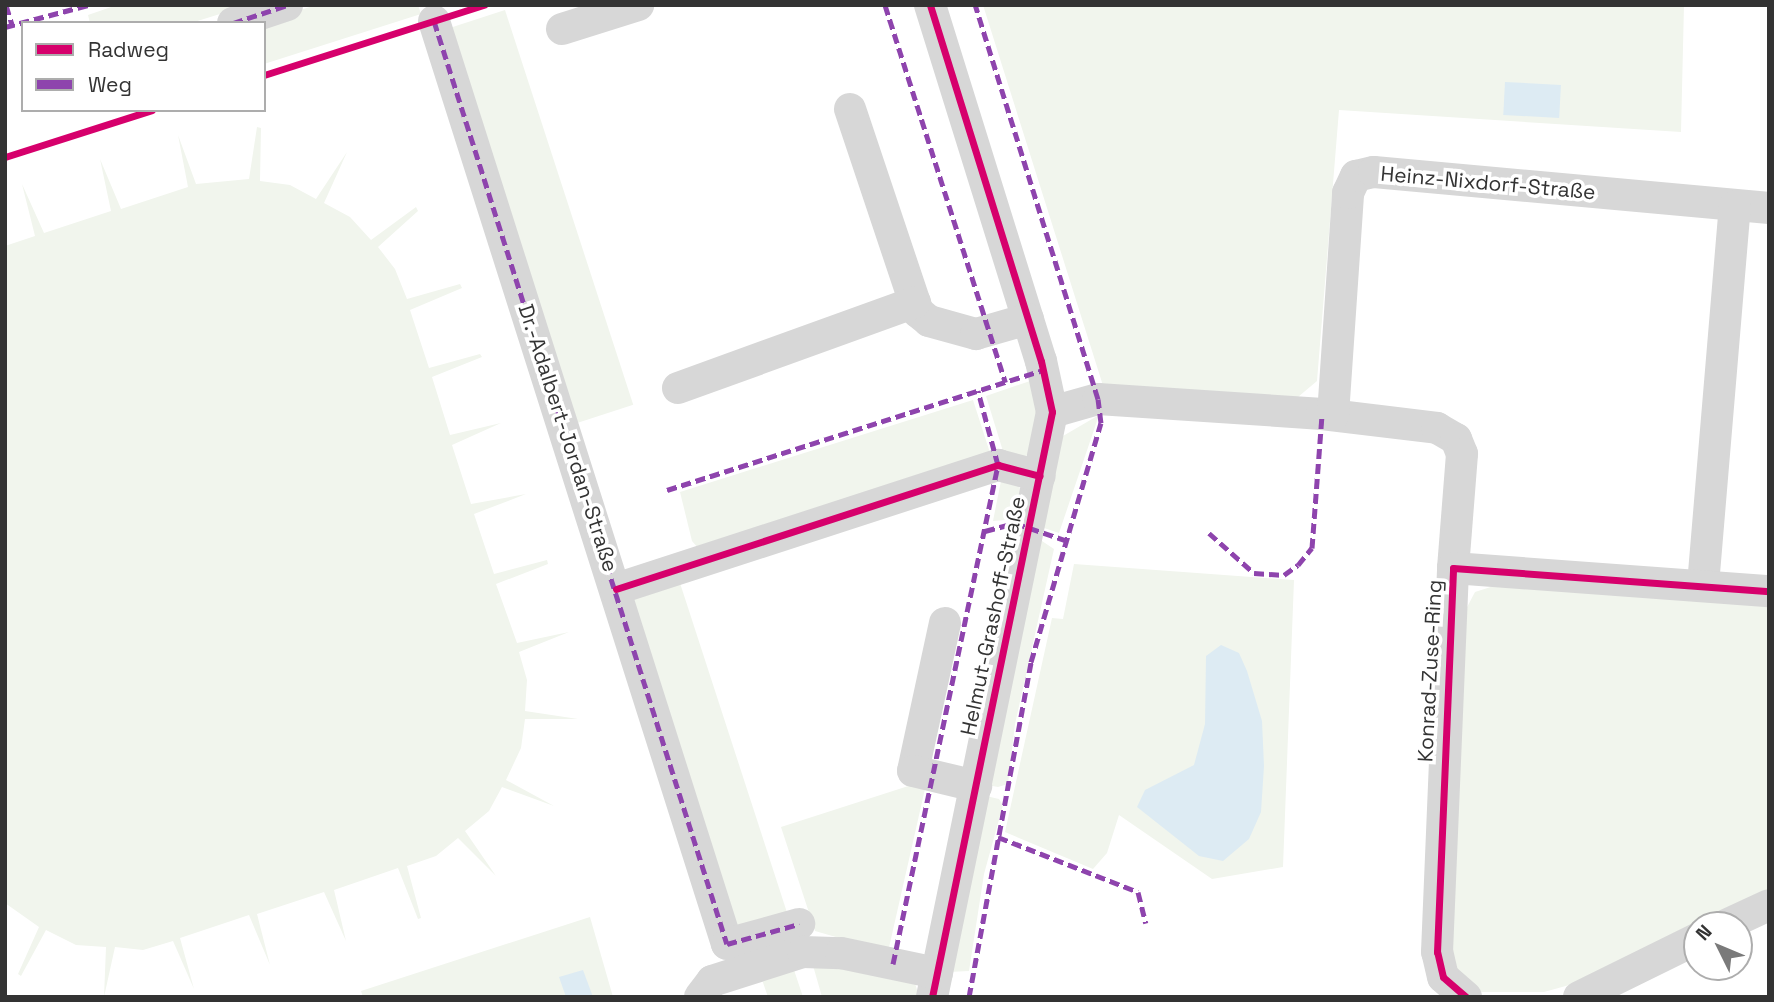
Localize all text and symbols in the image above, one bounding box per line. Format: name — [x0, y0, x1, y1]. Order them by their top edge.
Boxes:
legend — [21, 21, 266, 112]
text: Radweg — [88, 36, 169, 63]
text: Weg — [88, 71, 132, 98]
street label: Heinz-Nixdorf-Straße — [1379, 161, 1597, 205]
street label: Dr.-Adalbert-Jordan-Straße — [513, 301, 623, 575]
street label: Helmut-Grashoff-Straße — [955, 494, 1031, 738]
street label: Konrad-Zuse-Ring — [1413, 579, 1447, 763]
north arrow — [1683, 911, 1753, 981]
text: N — [1690, 920, 1717, 946]

